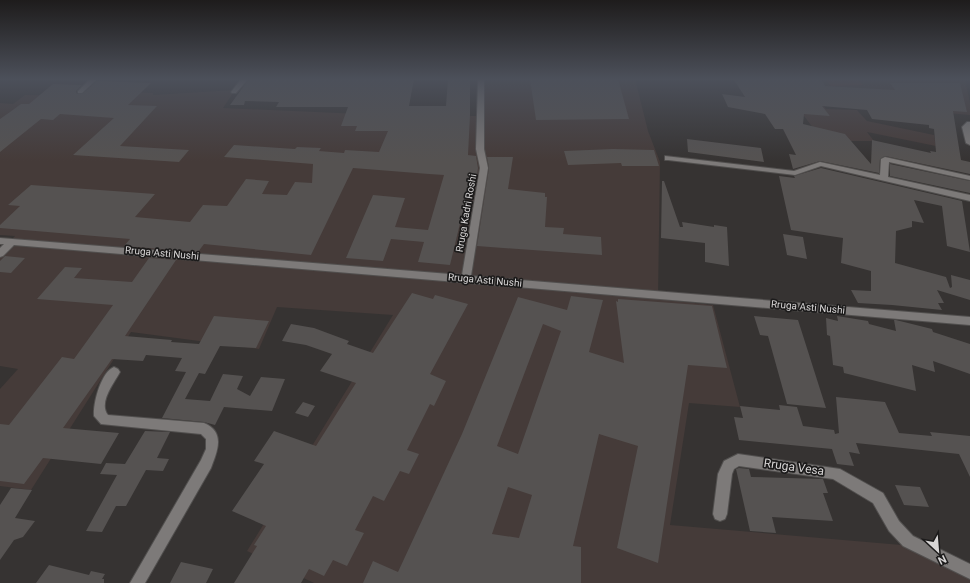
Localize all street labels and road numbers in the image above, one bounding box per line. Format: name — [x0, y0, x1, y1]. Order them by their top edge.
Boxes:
street label: Rruga Kadri Roshi — [454, 173, 478, 253]
street label: Rruga Asti Nushi — [125, 244, 199, 262]
street label: Rruga Asti Nushi — [448, 271, 522, 289]
street label: Rruga Asti Nushi — [771, 298, 845, 316]
street label: Rruga Vesa — [763, 456, 825, 478]

